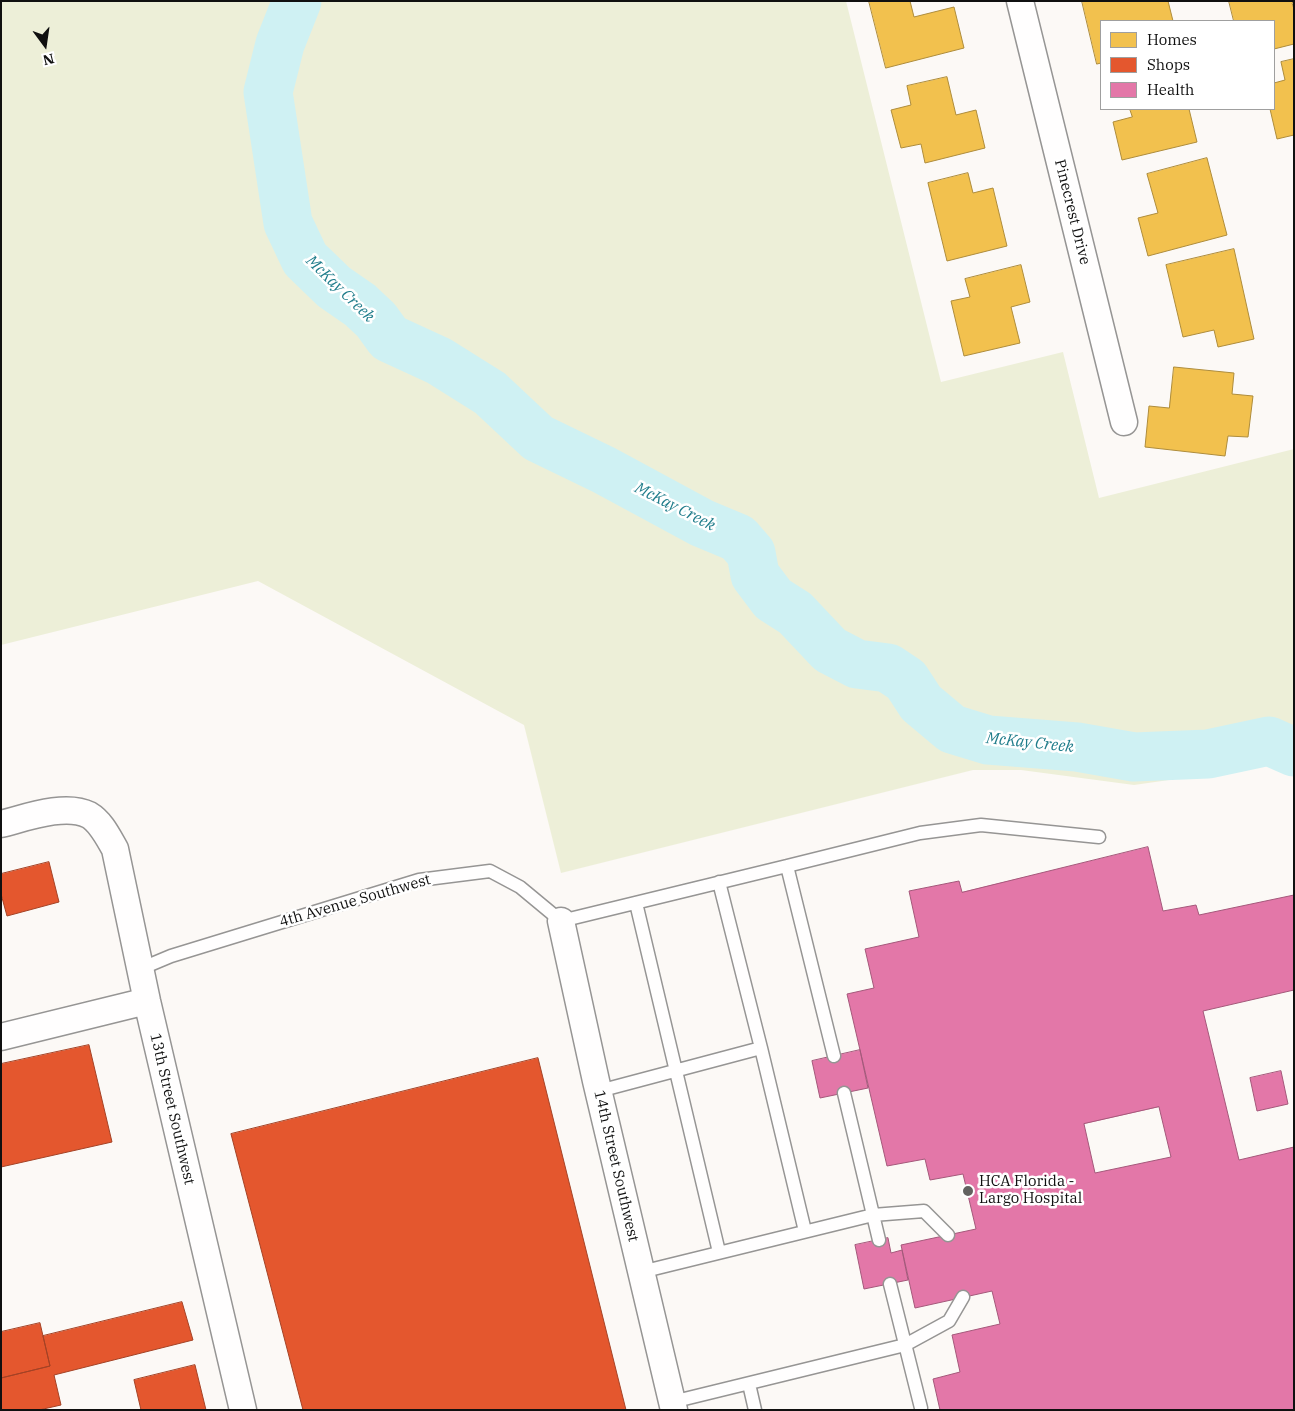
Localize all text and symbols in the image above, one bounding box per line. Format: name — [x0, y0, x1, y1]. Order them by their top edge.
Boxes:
north arrow — [20, 20, 70, 70]
legend — [1100, 20, 1275, 110]
text: Homes — [1147, 30, 1197, 49]
text: N — [41, 49, 56, 70]
text: Shops — [1147, 55, 1190, 74]
text: Health — [1147, 80, 1194, 99]
street label: Pinecrest Drive — [1050, 157, 1094, 267]
water label: McKay Creek — [302, 252, 378, 326]
water label: McKay Creek — [632, 479, 718, 535]
water label: McKay Creek — [985, 729, 1075, 757]
street label: 4th Avenue Southwest — [277, 871, 433, 931]
street label: 13th Street Southwest — [146, 1032, 198, 1186]
street label: 14th Street Southwest — [590, 1089, 642, 1243]
place label: HCA Florida - Largo Hospital — [979, 1173, 1082, 1208]
marker: HCA Florida - Largo Hospital — [961, 1184, 975, 1198]

